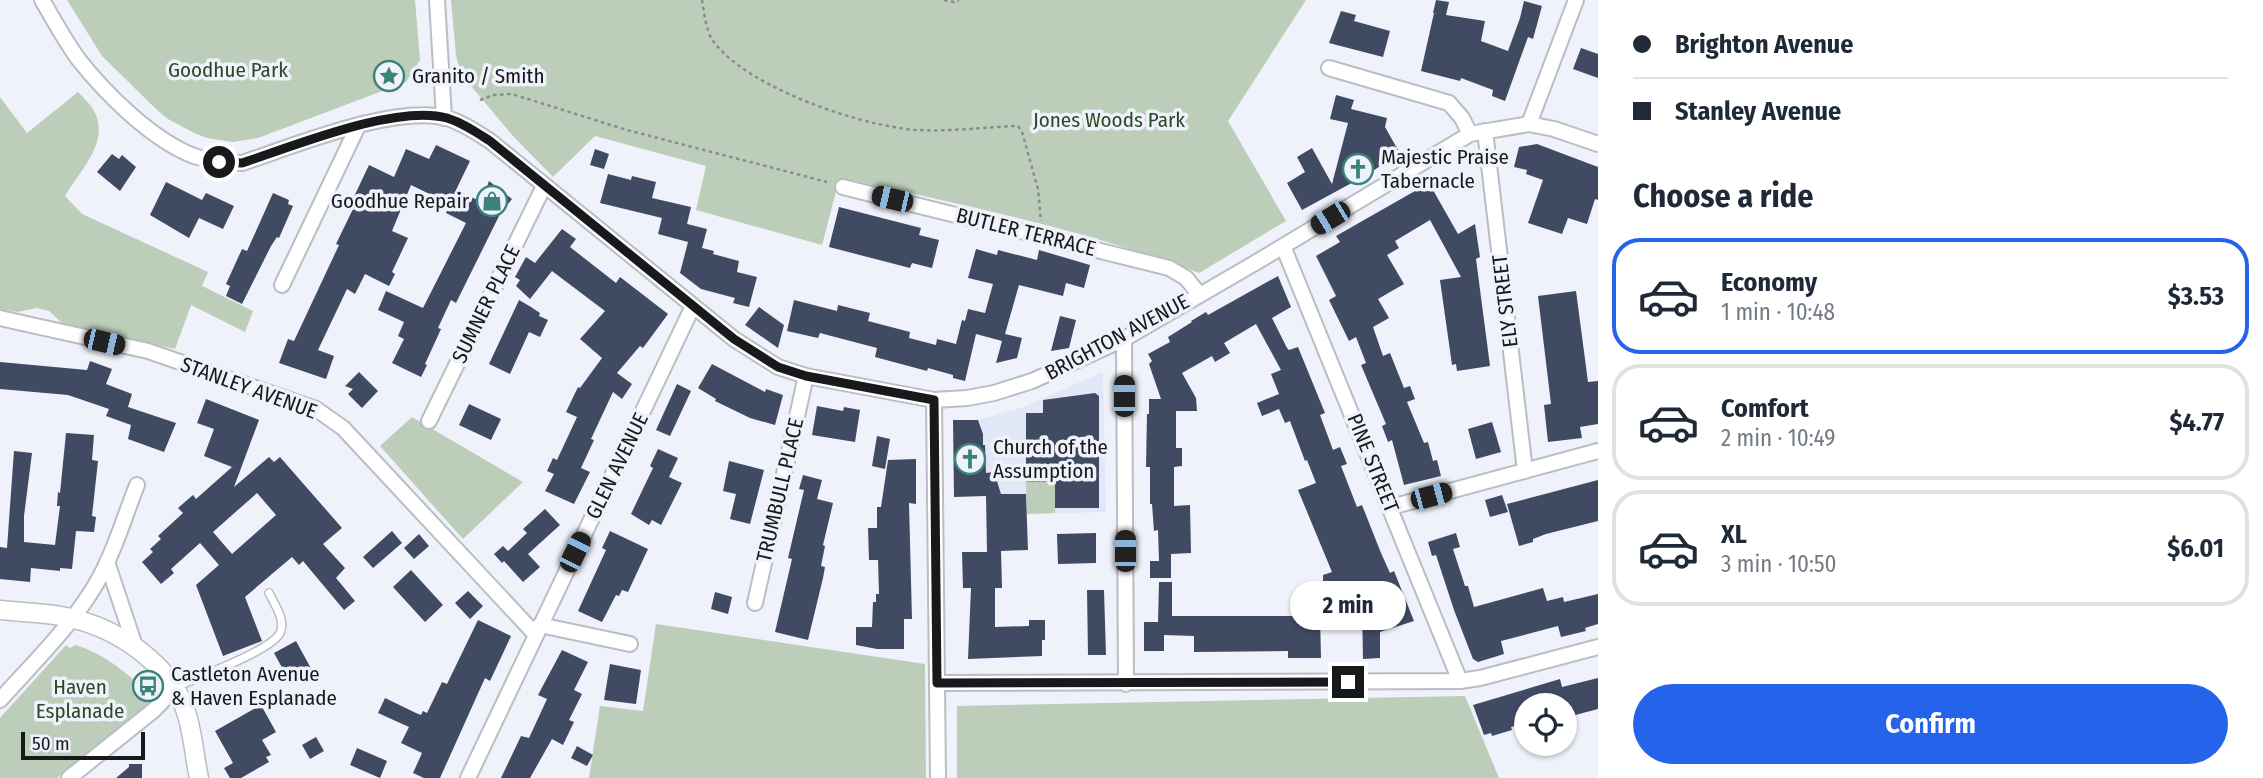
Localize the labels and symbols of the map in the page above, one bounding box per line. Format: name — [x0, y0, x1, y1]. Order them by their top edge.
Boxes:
park label: Goodhue Park — [168, 57, 288, 83]
place icon: Granito / Smith — [372, 59, 406, 93]
place label: Granito / Smith — [412, 63, 544, 89]
park label: Jones Woods Park — [1033, 107, 1185, 133]
place label: Majestic Praise Tabernacle — [1381, 144, 1509, 194]
route start — [203, 146, 235, 178]
church icon: Majestic Praise Tabernacle — [1341, 152, 1375, 186]
shop icon: Goodhue Repair — [475, 184, 509, 218]
car — [870, 184, 915, 214]
place label: Goodhue Repair — [331, 188, 470, 214]
car — [1307, 198, 1354, 238]
street label: BUTLER TERRACE — [954, 202, 1099, 262]
street label: SUMNER PLACE — [446, 241, 526, 367]
street label: ELY STREET — [1486, 253, 1524, 349]
street label: BRIGHTON AVENUE — [1041, 288, 1194, 386]
car — [82, 327, 127, 357]
street label: STANLEY AVENUE — [177, 351, 321, 425]
car — [1114, 375, 1135, 417]
street label: GLEN AVENUE — [580, 408, 654, 523]
street label: PINE STREET — [1341, 410, 1405, 517]
street label: TRUMBULL PLACE — [751, 415, 809, 565]
place label: Church of the Assumption — [993, 434, 1108, 484]
church icon: Church of the Assumption — [953, 442, 987, 476]
car — [1408, 480, 1455, 512]
car — [557, 529, 594, 575]
car — [1115, 530, 1136, 572]
callout: 2 min — [1290, 580, 1406, 630]
place label: Castleton Avenue & Haven Esplanade — [171, 661, 337, 711]
route end — [1332, 666, 1364, 698]
bus stop icon: Castleton Avenue & Haven Esplanade — [131, 669, 165, 703]
park label: Haven Esplanade — [36, 674, 124, 724]
scale bar — [21, 729, 145, 761]

